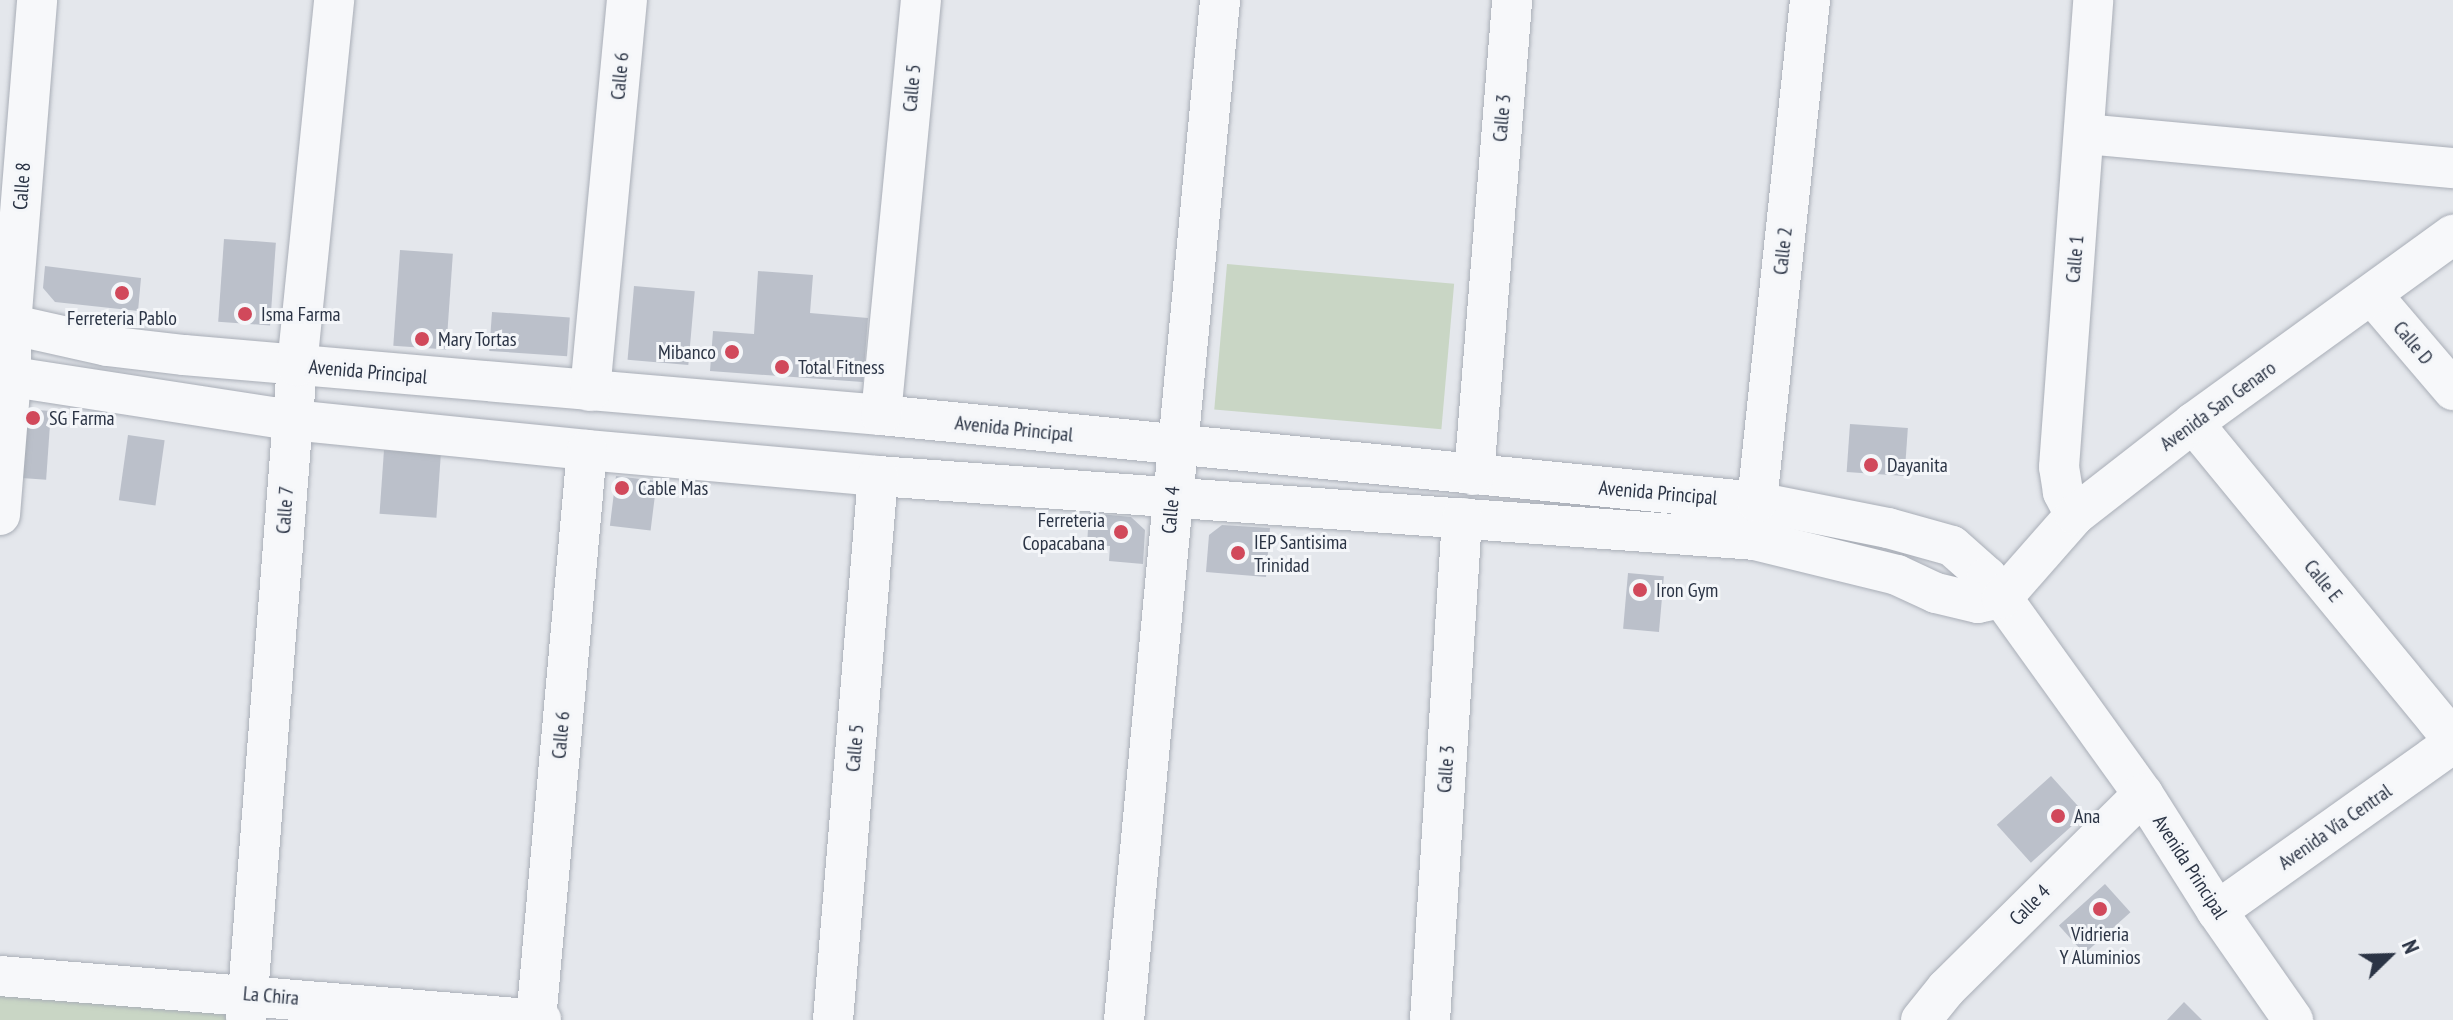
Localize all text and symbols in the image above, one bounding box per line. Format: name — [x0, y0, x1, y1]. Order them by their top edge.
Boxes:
street label: Calle 6 — [606, 51, 634, 101]
street label: Calle 5 — [898, 63, 926, 113]
street label: Calle 3 — [1488, 93, 1516, 143]
street label: Calle 8 — [8, 161, 36, 211]
street label: Calle 2 — [1769, 226, 1797, 276]
street label: Calle 1 — [2061, 234, 2089, 284]
marker: Ferreteria Pablo — [113, 284, 131, 302]
place label: Isma Farma — [261, 302, 340, 326]
marker: Isma Farma — [236, 305, 254, 323]
place label: Ferreteria Pablo — [67, 306, 177, 330]
street label: Calle D — [2388, 316, 2438, 370]
place label: Mary Tortas — [438, 327, 518, 351]
marker: Mary Tortas — [413, 330, 431, 348]
place label: Mibanco — [658, 340, 716, 364]
marker: Mibanco — [723, 343, 741, 361]
street label: Avenida Principal — [308, 355, 428, 389]
place label: Total Fitness — [798, 355, 885, 379]
street label: Avenida San Genaro — [2155, 356, 2281, 456]
marker: Total Fitness — [773, 358, 791, 376]
place label: SG Farma — [49, 406, 114, 430]
marker: SG Farma — [24, 409, 42, 427]
street label: Avenida Principal — [954, 411, 1074, 447]
place label: Dayanita — [1887, 453, 1948, 477]
marker: Dayanita — [1862, 456, 1880, 474]
place label: Cable Mas — [638, 476, 708, 500]
street label: Avenida Principal — [1598, 476, 1718, 510]
marker: Cable Mas — [613, 479, 631, 497]
street label: Calle 7 — [271, 485, 299, 535]
street label: Calle 4 — [1157, 485, 1185, 535]
place label: Ferreteria Copacabana — [1022, 508, 1105, 555]
marker: Ferreteria Copacabana — [1112, 523, 1130, 541]
place label: IEP Santisima Trinidad — [1254, 530, 1348, 577]
marker: IEP Santisima Trinidad — [1229, 544, 1247, 562]
street label: Calle E — [2299, 555, 2347, 607]
place label: Iron Gym — [1656, 578, 1718, 602]
marker: Iron Gym — [1631, 581, 1649, 599]
street label: Calle 6 — [547, 710, 575, 760]
street label: Calle 5 — [841, 723, 869, 773]
street label: Calle 3 — [1432, 744, 1460, 794]
street label: Avenida Vía Central — [2274, 779, 2396, 875]
place label: Ana — [2074, 804, 2100, 828]
marker: Ana — [2049, 807, 2067, 825]
street label: Avenida Principal — [2148, 811, 2232, 923]
street label: Calle 4 — [2005, 880, 2055, 930]
marker: Vidrieria Y Aluminios — [2091, 900, 2109, 918]
north arrow — [2349, 916, 2429, 996]
place label: Vidrieria Y Aluminios — [2059, 922, 2141, 969]
text: N — [2396, 936, 2426, 958]
street label: La Chira — [242, 982, 300, 1010]

